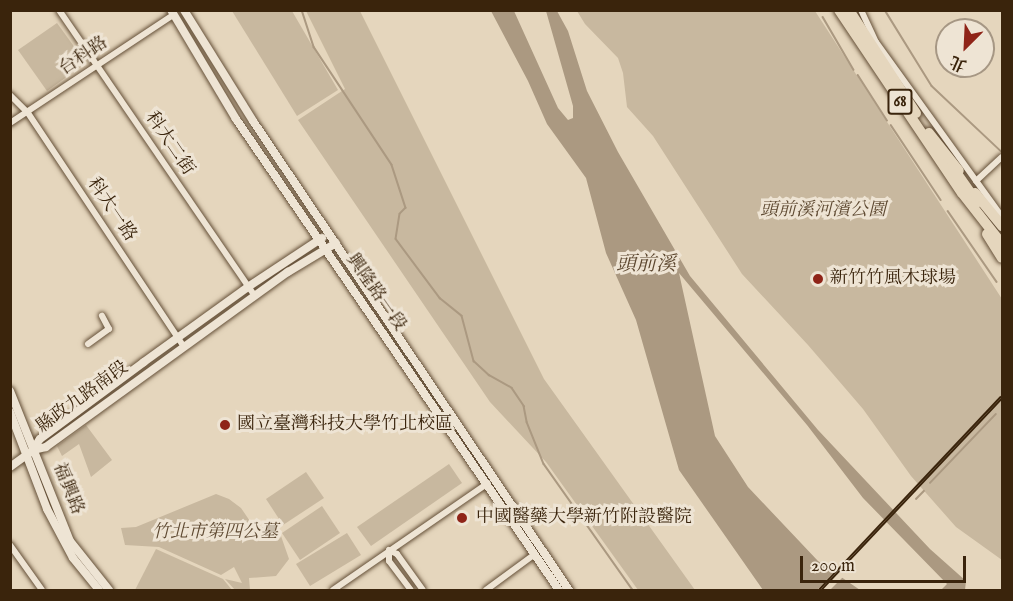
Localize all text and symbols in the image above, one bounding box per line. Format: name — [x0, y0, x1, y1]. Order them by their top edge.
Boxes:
north arrow — [935, 18, 995, 78]
street label: 台科路 — [56, 33, 112, 81]
text: 北 — [947, 50, 970, 75]
road number: 68 — [886, 89, 914, 115]
street label: 科大二街 — [140, 108, 198, 180]
street label: 科大一路 — [82, 174, 140, 246]
park label: 頭前溪河濱公園 — [760, 200, 886, 222]
street label: 興隆路一段 — [340, 250, 410, 336]
water label: 頭前溪 — [616, 252, 676, 276]
place label: 新竹竹風木球場 — [830, 268, 956, 290]
marker: 新竹竹風木球場 — [811, 272, 825, 286]
street label: 縣政九路南段 — [33, 358, 133, 438]
place label: 國立臺灣科技大學竹北校區 — [237, 414, 453, 436]
marker: 國立臺灣科技大學竹北校區 — [218, 418, 232, 432]
street label: 福興路 — [47, 460, 87, 518]
place label: 中國醫藥大學新竹附設醫院 — [476, 507, 692, 529]
marker: 中國醫藥大學新竹附設醫院 — [453, 509, 471, 527]
park label: 竹北市第四公墓 — [152, 522, 278, 544]
scale bar — [803, 544, 970, 582]
text: 200 m — [811, 555, 855, 578]

